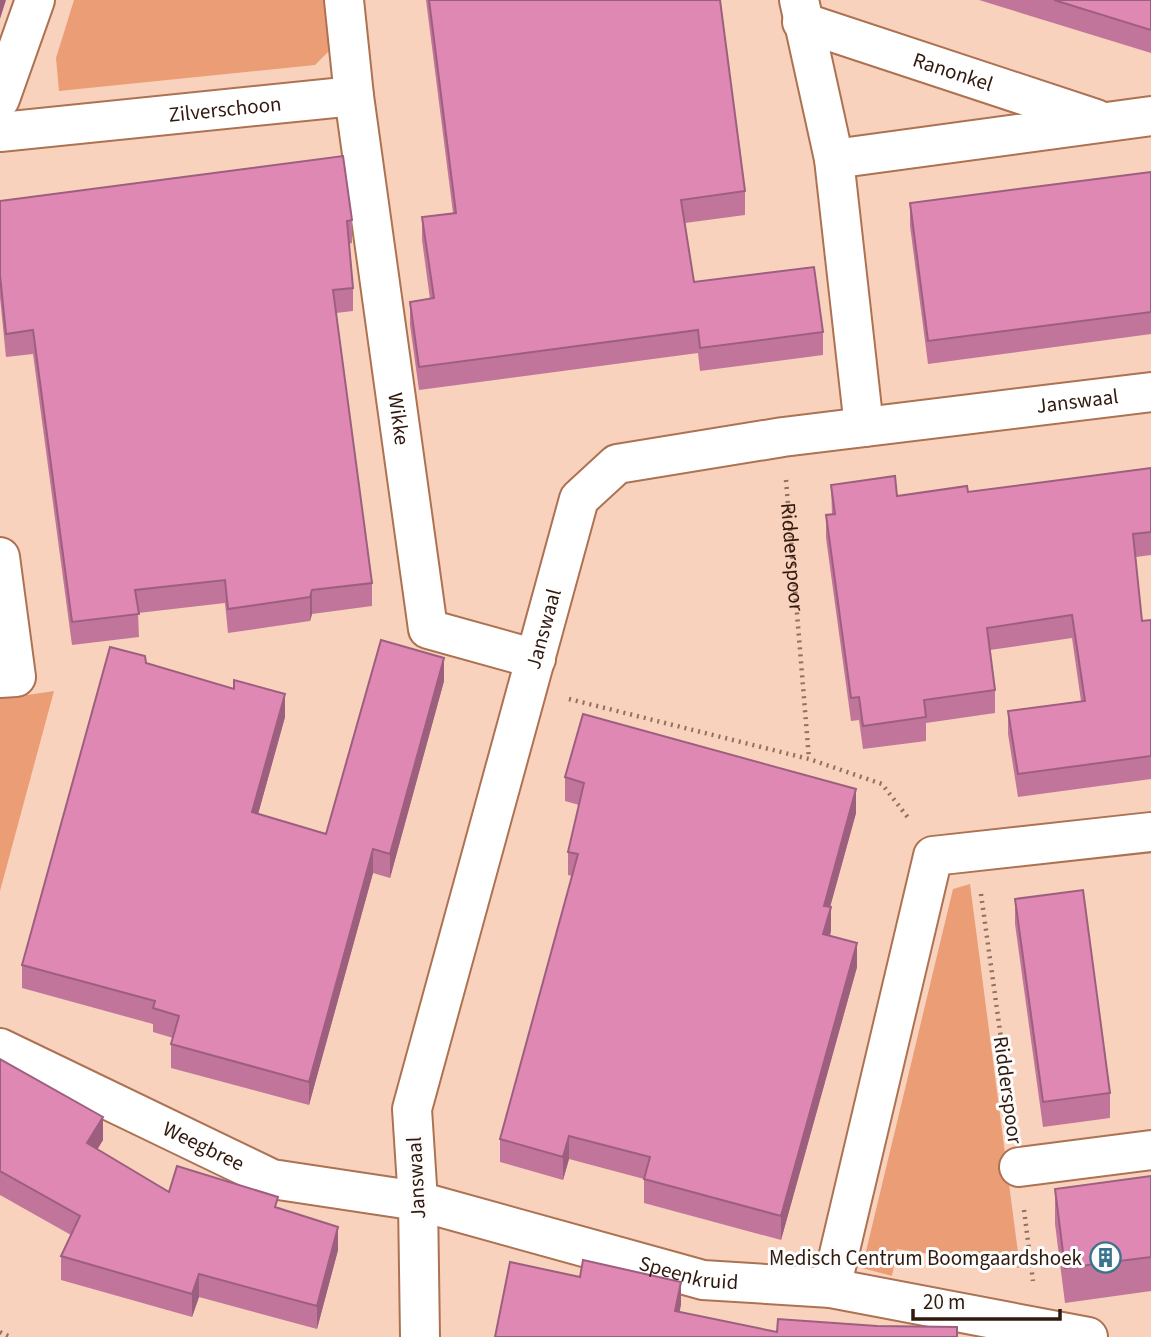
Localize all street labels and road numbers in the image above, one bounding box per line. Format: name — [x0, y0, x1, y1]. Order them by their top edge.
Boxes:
street label: Ranonkel — [909, 45, 997, 99]
street label: Zilverschoon — [167, 88, 283, 130]
street label: Janswaal — [1035, 381, 1120, 421]
street label: Wikke — [380, 391, 417, 447]
street label: Ridderspoor — [773, 501, 812, 613]
street label: Janswaal — [518, 585, 569, 673]
street label: Ridderspoor — [986, 1034, 1031, 1147]
street label: Weegbree — [158, 1114, 249, 1179]
street label: Janswaal — [399, 1136, 433, 1220]
street label: Speenkruid — [635, 1248, 739, 1297]

